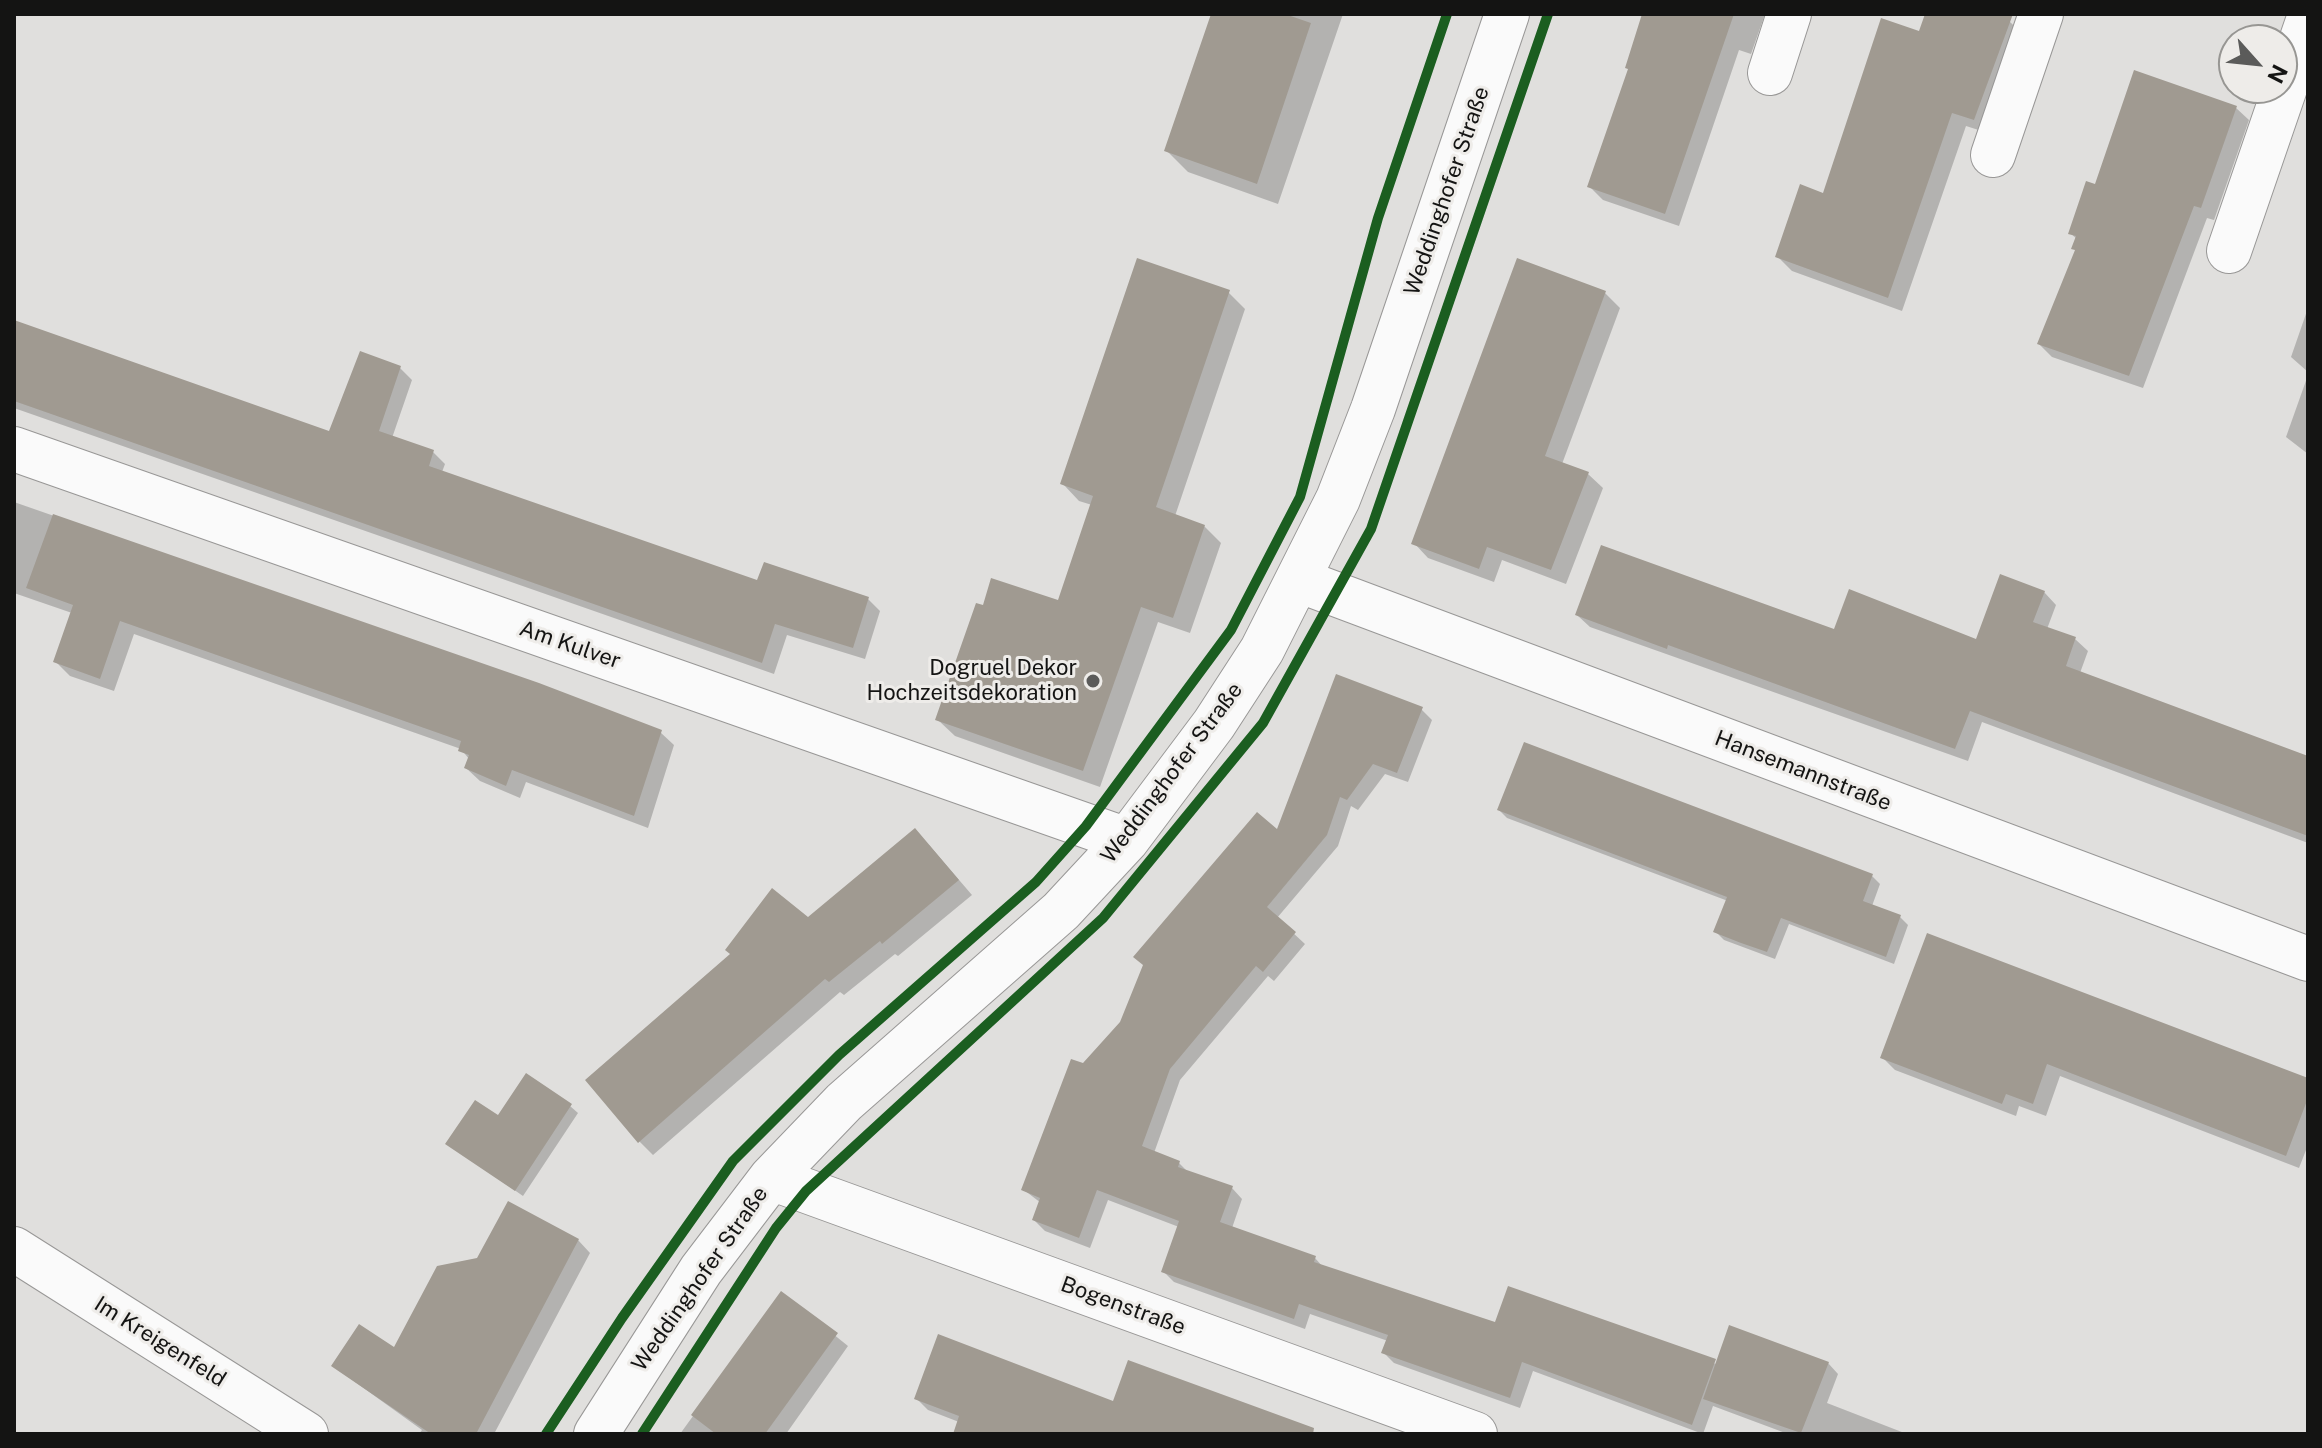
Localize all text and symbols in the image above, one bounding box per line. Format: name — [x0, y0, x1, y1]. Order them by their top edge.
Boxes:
north arrow — [2218, 24, 2298, 104]
text: N — [2262, 60, 2293, 88]
street label: Weddinghofer Straße — [1399, 83, 1495, 299]
street label: Am Kulver — [516, 615, 624, 675]
place label: Dogruel Dekor Hochzeitsdekoration — [866, 655, 1077, 706]
marker: Dogruel Dekor Hochzeitsdekoration — [1084, 672, 1102, 690]
street label: Weddinghofer Straße — [1096, 678, 1248, 868]
street label: Hansemannstraße — [1711, 725, 1895, 817]
street label: Weddinghofer Straße — [626, 1182, 774, 1376]
street label: Bogenstraße — [1057, 1271, 1189, 1341]
street label: Im Kreigenfeld — [89, 1291, 231, 1393]

